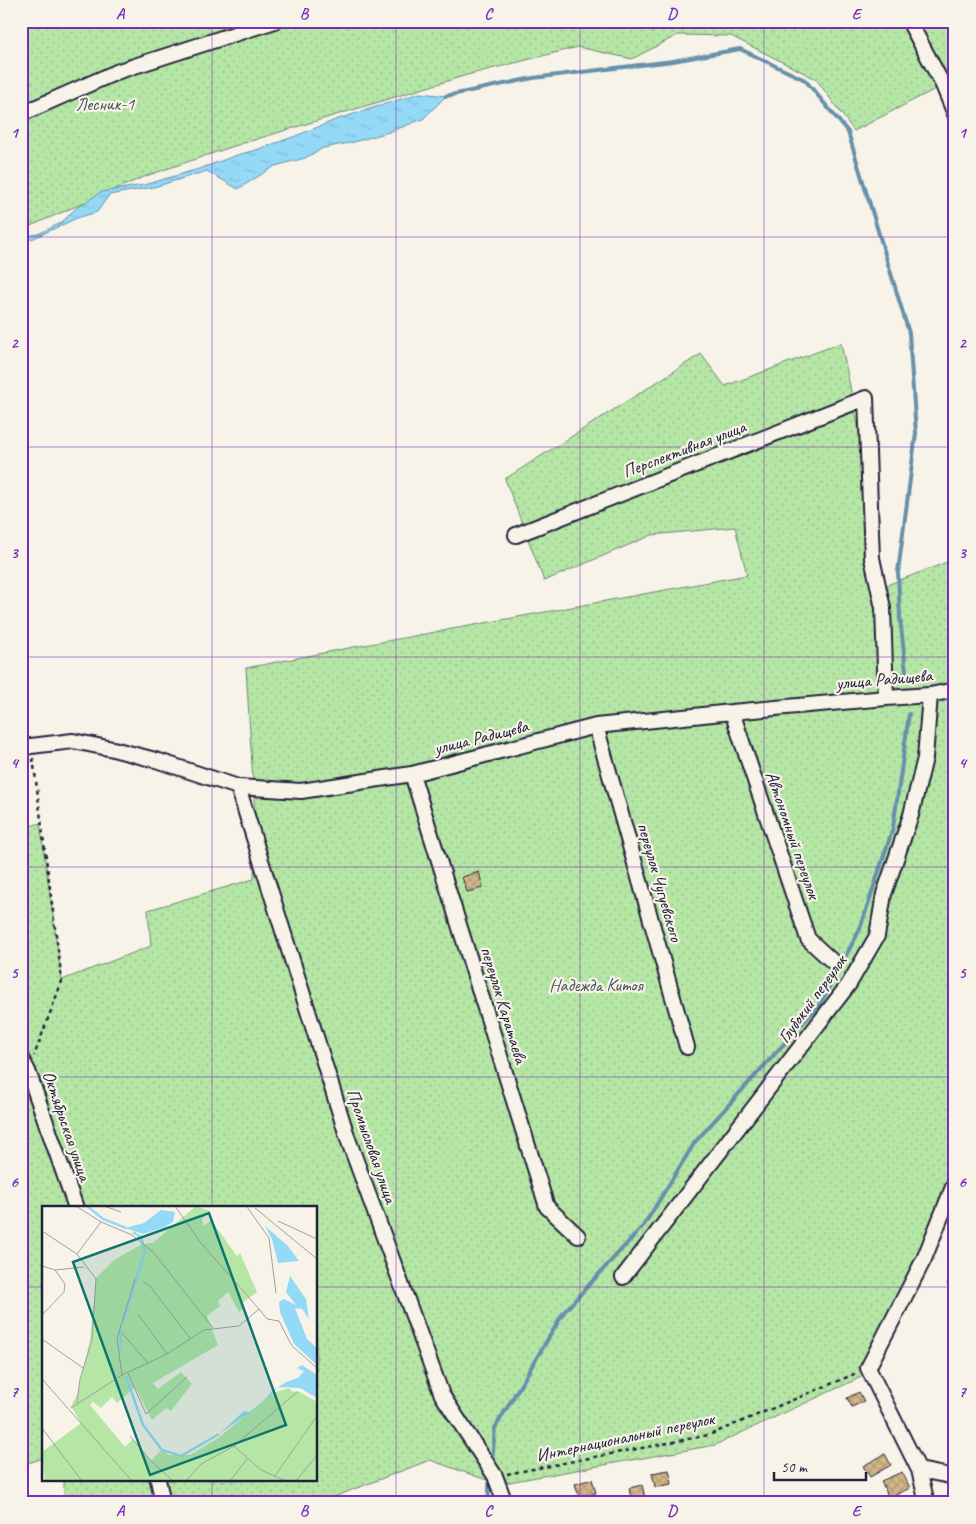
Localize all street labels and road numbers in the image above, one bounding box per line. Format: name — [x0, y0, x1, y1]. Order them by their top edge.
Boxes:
street label: Перспективная улица — [619, 415, 750, 483]
street label: улица Радищева — [834, 664, 934, 694]
street label: улица Радищева — [431, 714, 532, 760]
street label: Автономный переулок — [761, 768, 826, 904]
street label: переулок Чугуевского — [633, 820, 688, 946]
street label: переулок Каратаева — [476, 944, 533, 1068]
street label: Глубокий переулок — [773, 949, 853, 1047]
street label: Октябрьская улица — [38, 1068, 97, 1185]
street label: Промысловая улица — [342, 1086, 402, 1208]
street label: Интернациональный переулок — [534, 1407, 718, 1467]

